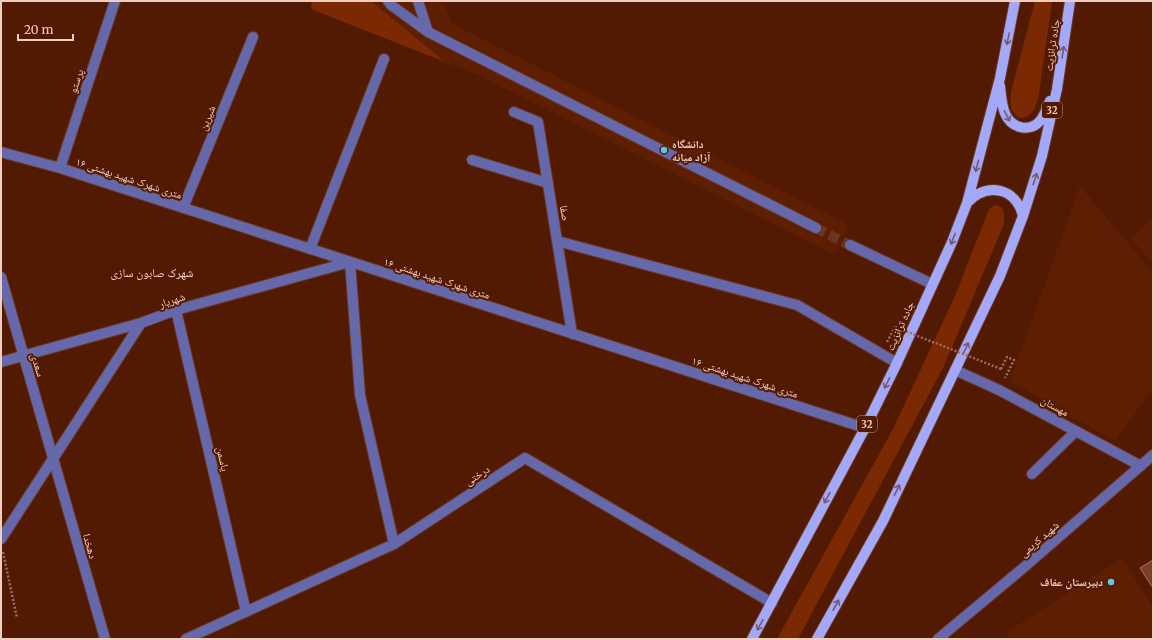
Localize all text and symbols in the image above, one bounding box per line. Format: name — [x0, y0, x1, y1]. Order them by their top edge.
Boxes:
scale bar — [18, 16, 73, 42]
street label: جاده ترانزیت — [1041, 18, 1063, 72]
text: 20 m — [24, 22, 53, 37]
one-way arrow — [1003, 32, 1011, 45]
one-way arrow — [1059, 46, 1067, 59]
street label: پرستو — [66, 67, 87, 95]
road number: 32 — [1042, 102, 1062, 118]
street label: شیرین — [196, 103, 218, 133]
one-way arrow — [1003, 110, 1011, 122]
place label: دانشگاه آزاد میانه — [672, 137, 710, 164]
marker: دانشگاه آزاد میانه — [659, 145, 669, 155]
street label: ۱۶ متری شهرک شهيد بهشتی — [74, 154, 184, 202]
one-way arrow — [973, 159, 980, 172]
one-way arrow — [1032, 173, 1039, 186]
street label: صفا — [557, 204, 573, 222]
one-way arrow — [948, 233, 956, 245]
street label: ۱۶ متری شهرک شهيد بهشتی — [382, 254, 492, 302]
district label: شهرک صابون سازی — [110, 265, 194, 280]
street label: شهریار — [156, 289, 187, 311]
street label: جاده ترانزیت — [883, 299, 917, 353]
one-way arrow — [963, 342, 970, 354]
street label: سعدی — [28, 352, 48, 378]
street label: ۱۶ متری شهرک شهيد بهشتی — [690, 353, 800, 401]
one-way arrow — [883, 377, 890, 389]
street label: مهستان — [1039, 393, 1071, 419]
road number: 32 — [857, 416, 877, 432]
street label: یاسمن — [213, 445, 233, 473]
street label: درختی — [462, 461, 493, 488]
one-way arrow — [894, 485, 902, 497]
one-way arrow — [823, 492, 831, 504]
street label: شهید کریمی — [1016, 518, 1062, 560]
street label: دهخدا — [80, 532, 100, 561]
place label: دبیرستان عفاف — [1040, 575, 1103, 590]
marker: دبیرستان عفاف — [1106, 577, 1116, 587]
one-way arrow — [833, 599, 840, 611]
one-way arrow — [755, 619, 763, 631]

